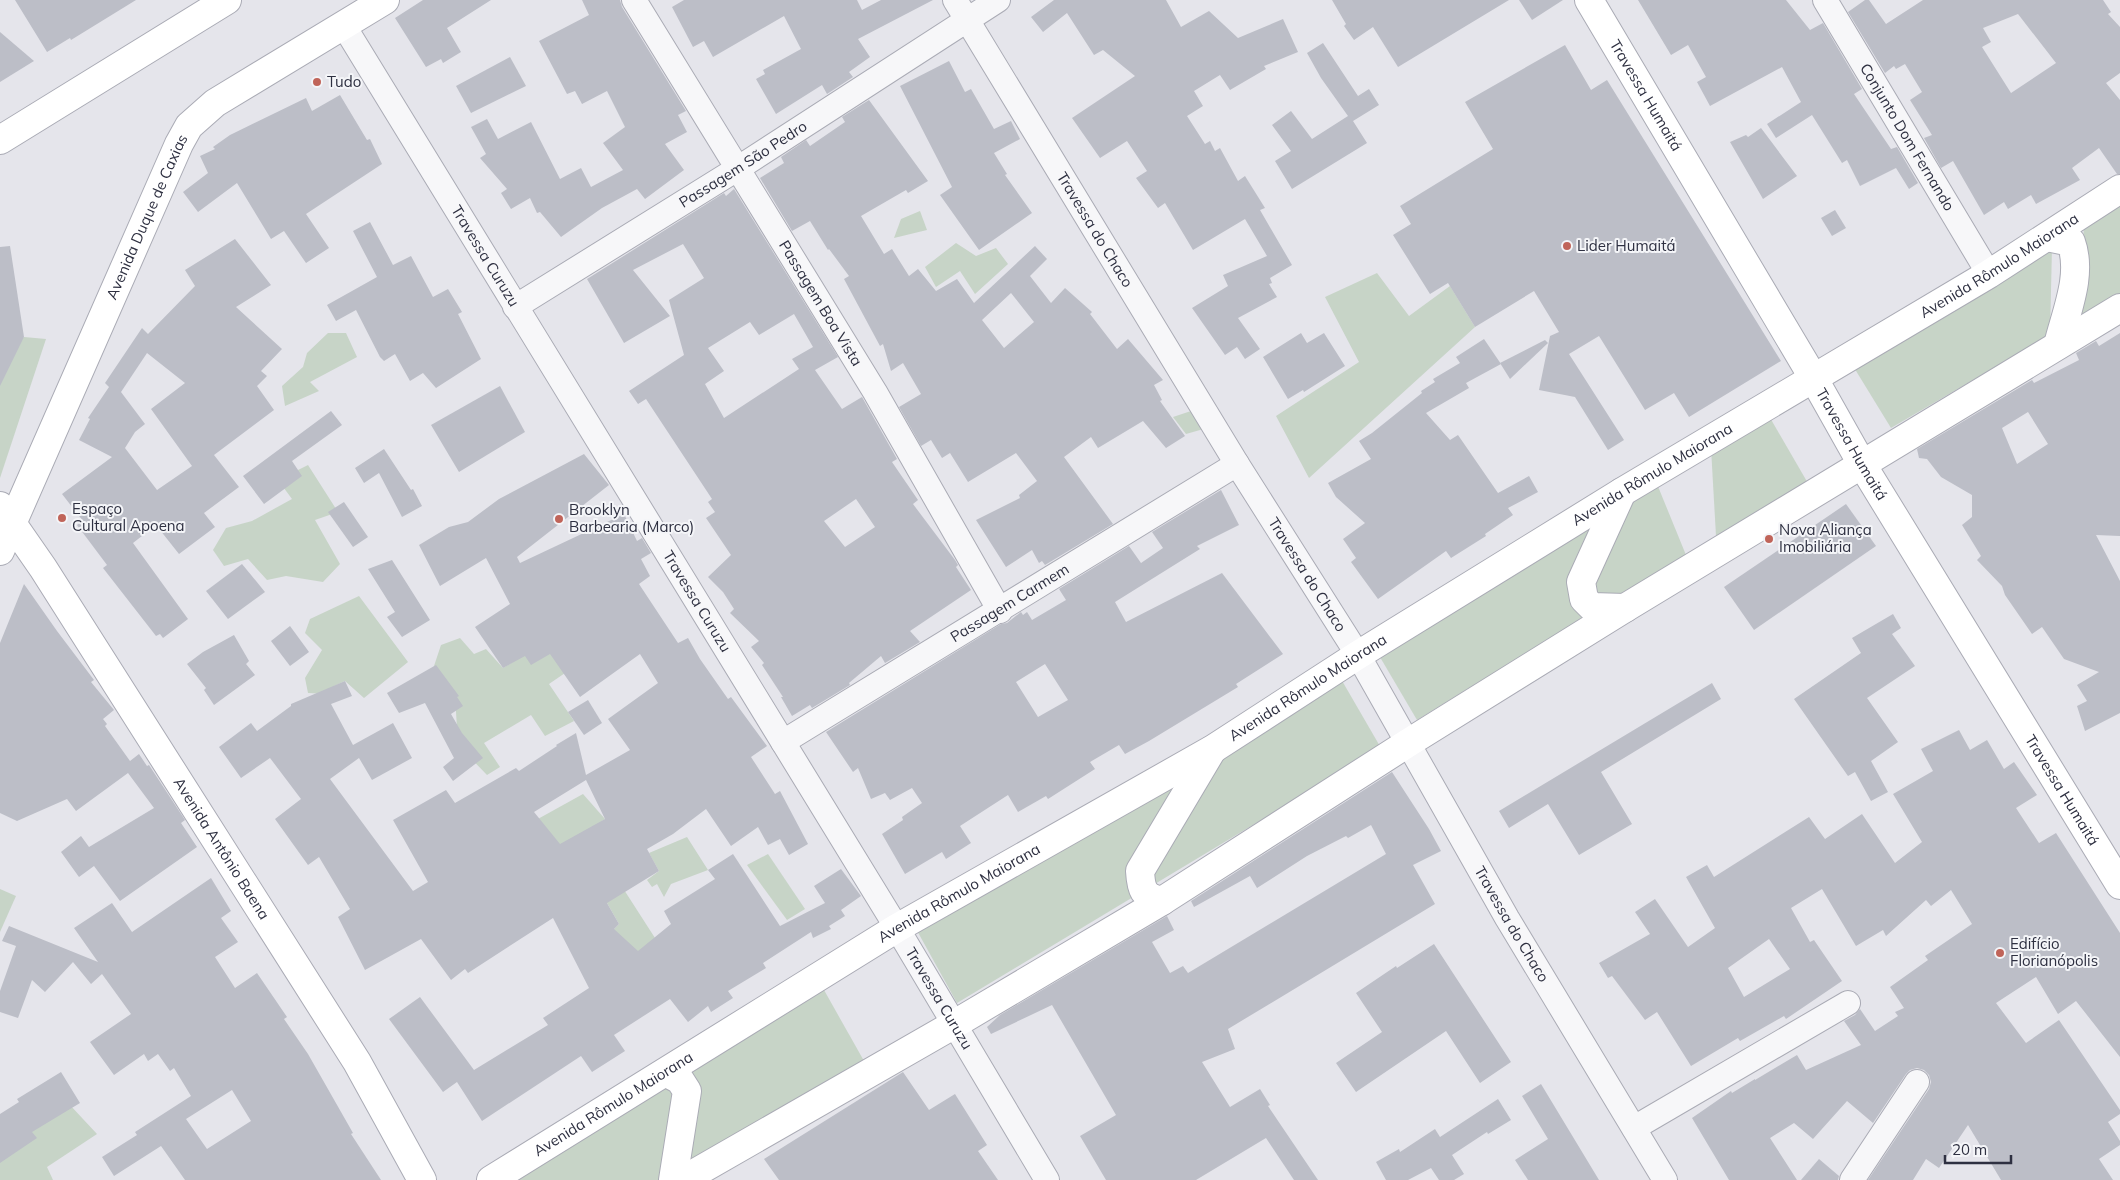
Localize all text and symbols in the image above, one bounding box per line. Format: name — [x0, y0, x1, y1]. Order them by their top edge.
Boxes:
street label: Travessa Humaitá — [1606, 36, 1687, 154]
street label: Conjunto Dom Fernando — [1856, 60, 1959, 214]
place label: Tudo — [327, 72, 361, 91]
marker: Tudo — [311, 76, 323, 88]
street label: Passagem São Pedro — [675, 116, 810, 212]
street label: Avenida Duque de Caxias — [102, 131, 192, 302]
street label: Travessa do Chaco — [1053, 168, 1137, 291]
street label: Travessa Curuzu — [447, 202, 524, 310]
street label: Avenida Rômulo Maiorana — [1916, 208, 2082, 322]
place label: Lider Humaitá — [1577, 236, 1675, 255]
street label: Passagem Boa Vista — [775, 237, 867, 369]
marker: Lider Humaitá — [1561, 240, 1573, 252]
street label: Travessa Humaitá — [1812, 385, 1892, 504]
street label: Avenida Rômulo Maiorana — [1568, 419, 1736, 530]
place label: Espaço Cultural Apoena — [72, 499, 185, 535]
place label: Brooklyn Barbearia (Marco) — [569, 500, 694, 536]
marker: Espaço Cultural Apoena — [56, 512, 68, 524]
marker: Brooklyn Barbearia (Marco) — [553, 513, 565, 525]
street label: Travessa do Chaco — [1264, 514, 1351, 635]
place label: Nova Aliança Imobiliária — [1779, 520, 1872, 556]
marker: Nova Aliança Imobiliária — [1763, 533, 1775, 545]
street label: Travessa Curuzu — [659, 547, 735, 655]
street label: Passagem Carmem — [947, 559, 1072, 646]
street label: Avenida Rômulo Maiorana — [1225, 630, 1390, 745]
street label: Travessa Humaitá — [2021, 731, 2103, 849]
street label: Avenida Antônio Baena — [170, 774, 274, 923]
street label: Avenida Rômulo Maiorana — [874, 839, 1043, 947]
street label: Travessa do Chaco — [1471, 862, 1553, 986]
place label: Edifício Florianópolis — [2010, 934, 2098, 970]
street label: Travessa Curuzu — [902, 944, 977, 1053]
marker: Edifício Florianópolis — [1994, 947, 2006, 959]
street label: Avenida Rômulo Maiorana — [530, 1047, 696, 1160]
scale bar — [1945, 1132, 2011, 1164]
text: 20 m — [1952, 1140, 1987, 1159]

